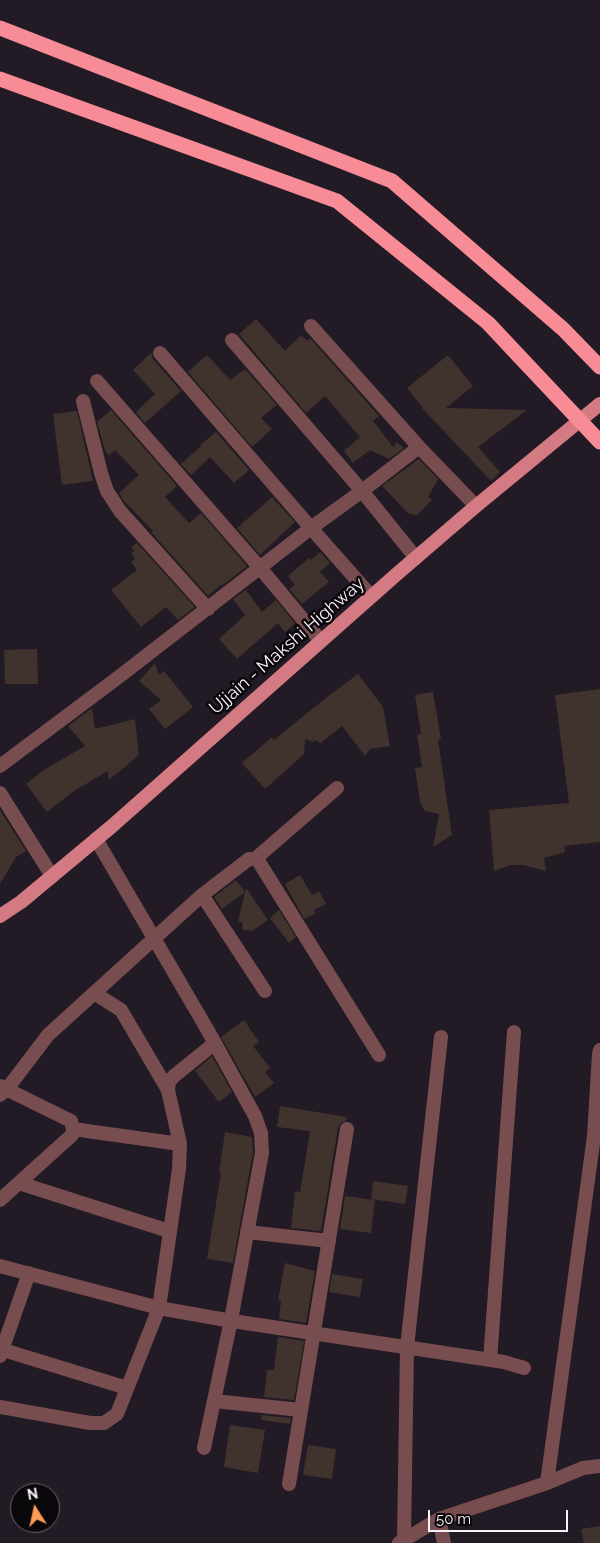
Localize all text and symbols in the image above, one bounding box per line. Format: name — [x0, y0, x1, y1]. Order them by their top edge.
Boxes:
street label: Ujjain - Makshi Highway — [205, 573, 369, 719]
north arrow — [10, 1483, 60, 1533]
text: N — [26, 1485, 39, 1503]
scale bar — [430, 1500, 570, 1532]
text: 50 m — [436, 1510, 471, 1528]

